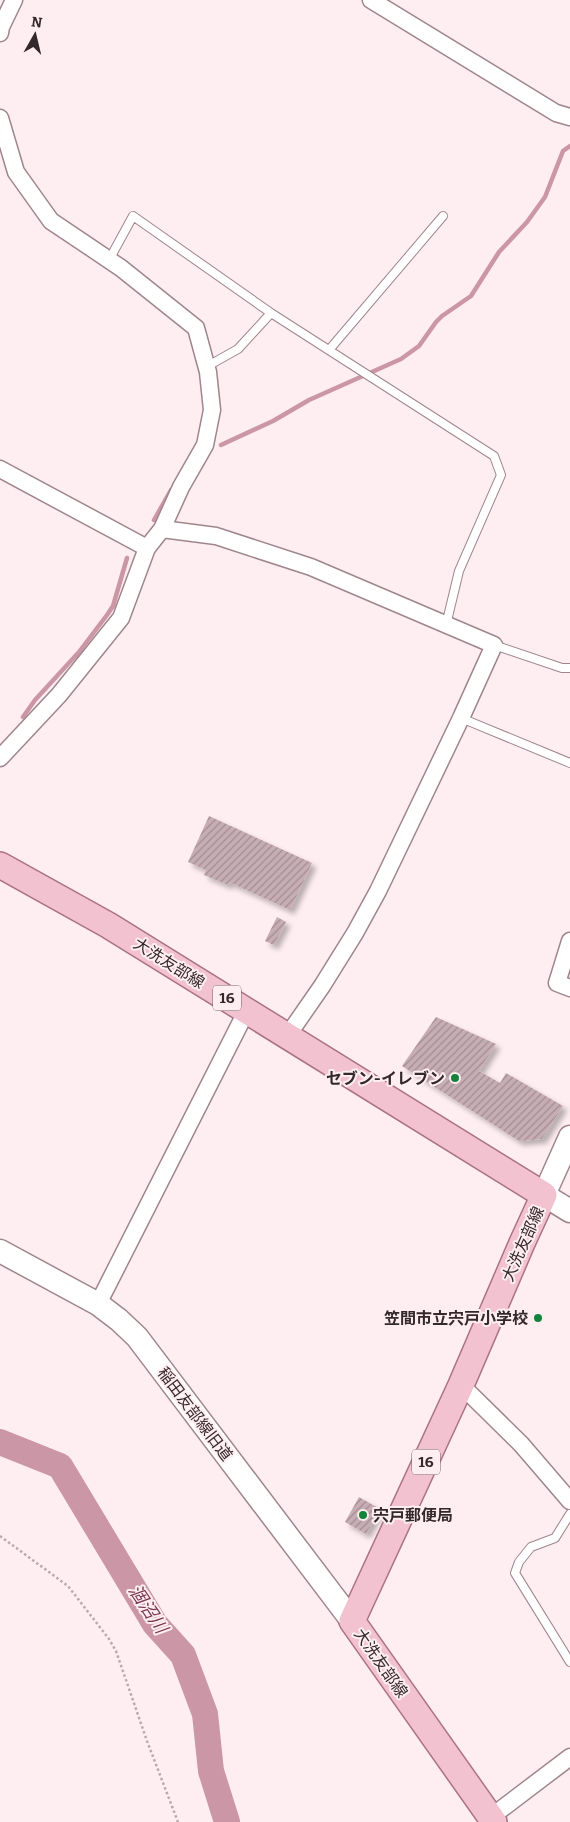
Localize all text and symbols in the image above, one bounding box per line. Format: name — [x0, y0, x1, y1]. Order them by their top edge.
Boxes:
north arrow — [10, 10, 60, 60]
text: N — [30, 13, 43, 32]
street label: 大洗友部線 — [130, 934, 208, 992]
road number: 16 — [213, 986, 241, 1010]
place label: セブン-イレブン — [326, 1069, 445, 1088]
marker: セブン-イレブン — [449, 1072, 461, 1084]
street label: 大洗友部線 — [498, 1204, 548, 1284]
place label: 笠間市立宍戸小学校 — [384, 1309, 528, 1328]
marker: 笠間市立宍戸小学校 — [532, 1312, 544, 1324]
street label: 稲田友部線旧道 — [154, 1364, 236, 1464]
road number: 16 — [412, 1450, 440, 1474]
place label: 宍戸郵便局 — [373, 1506, 453, 1525]
marker: 宍戸郵便局 — [357, 1509, 369, 1521]
water label: 涸沼川 — [124, 1580, 173, 1639]
street label: 大洗友部線 — [350, 1625, 412, 1701]

